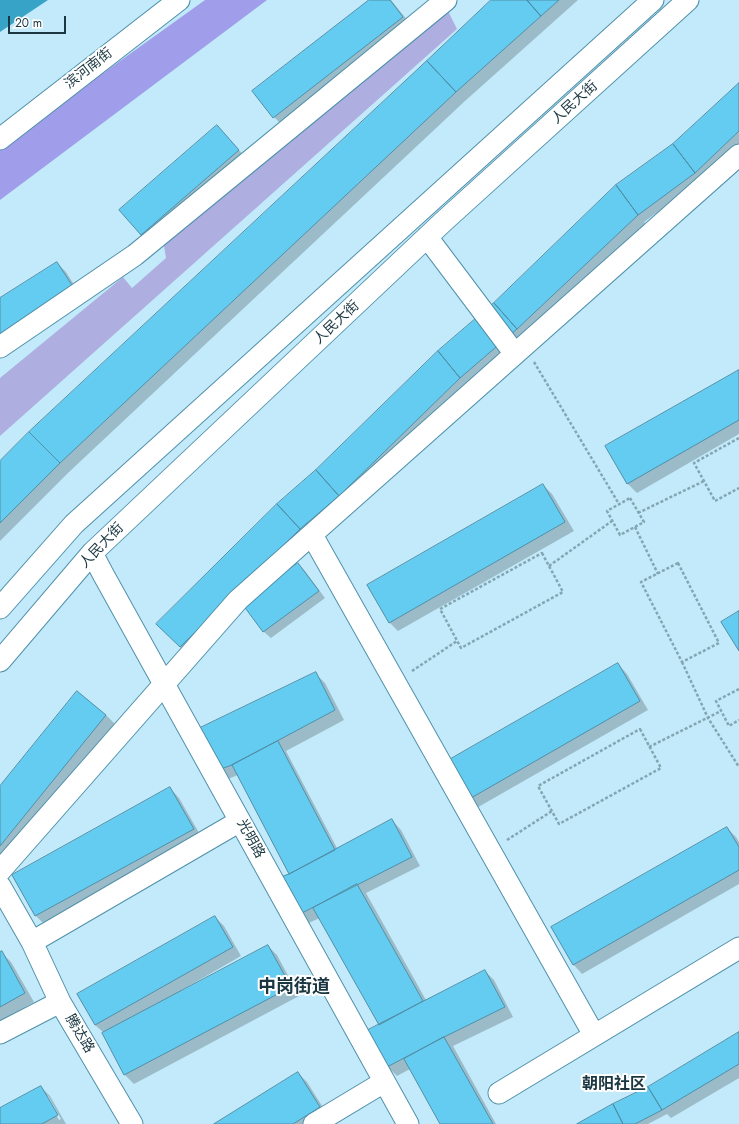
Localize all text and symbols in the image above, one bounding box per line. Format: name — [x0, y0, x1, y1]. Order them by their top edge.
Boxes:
scale bar — [10, 8, 68, 34]
text: 20 m — [15, 14, 42, 32]
street label: 滨河南街 — [62, 45, 116, 93]
street label: 人民大街 — [549, 78, 601, 128]
street label: 人民大街 — [311, 298, 363, 348]
street label: 人民大街 — [77, 520, 127, 572]
street label: 光明路 — [232, 817, 268, 861]
district label: 中岗街道 — [258, 977, 330, 999]
street label: 腾达路 — [61, 1012, 97, 1056]
district label: 朝阳社区 — [582, 1075, 646, 1095]

